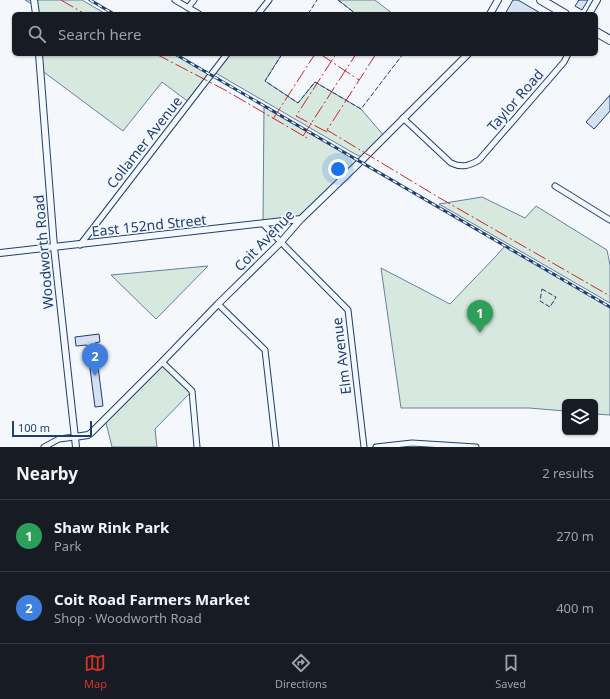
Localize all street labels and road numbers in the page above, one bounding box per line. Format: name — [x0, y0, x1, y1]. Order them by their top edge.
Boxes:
street label: Taylor Road — [483, 65, 547, 135]
street label: Collamer Avenue — [102, 92, 186, 192]
street label: Woodworth Road — [29, 194, 57, 310]
street label: Coit Avenue — [230, 205, 298, 275]
street label: East 152nd Street — [91, 210, 207, 240]
street label: Elm Avenue — [327, 316, 355, 396]

